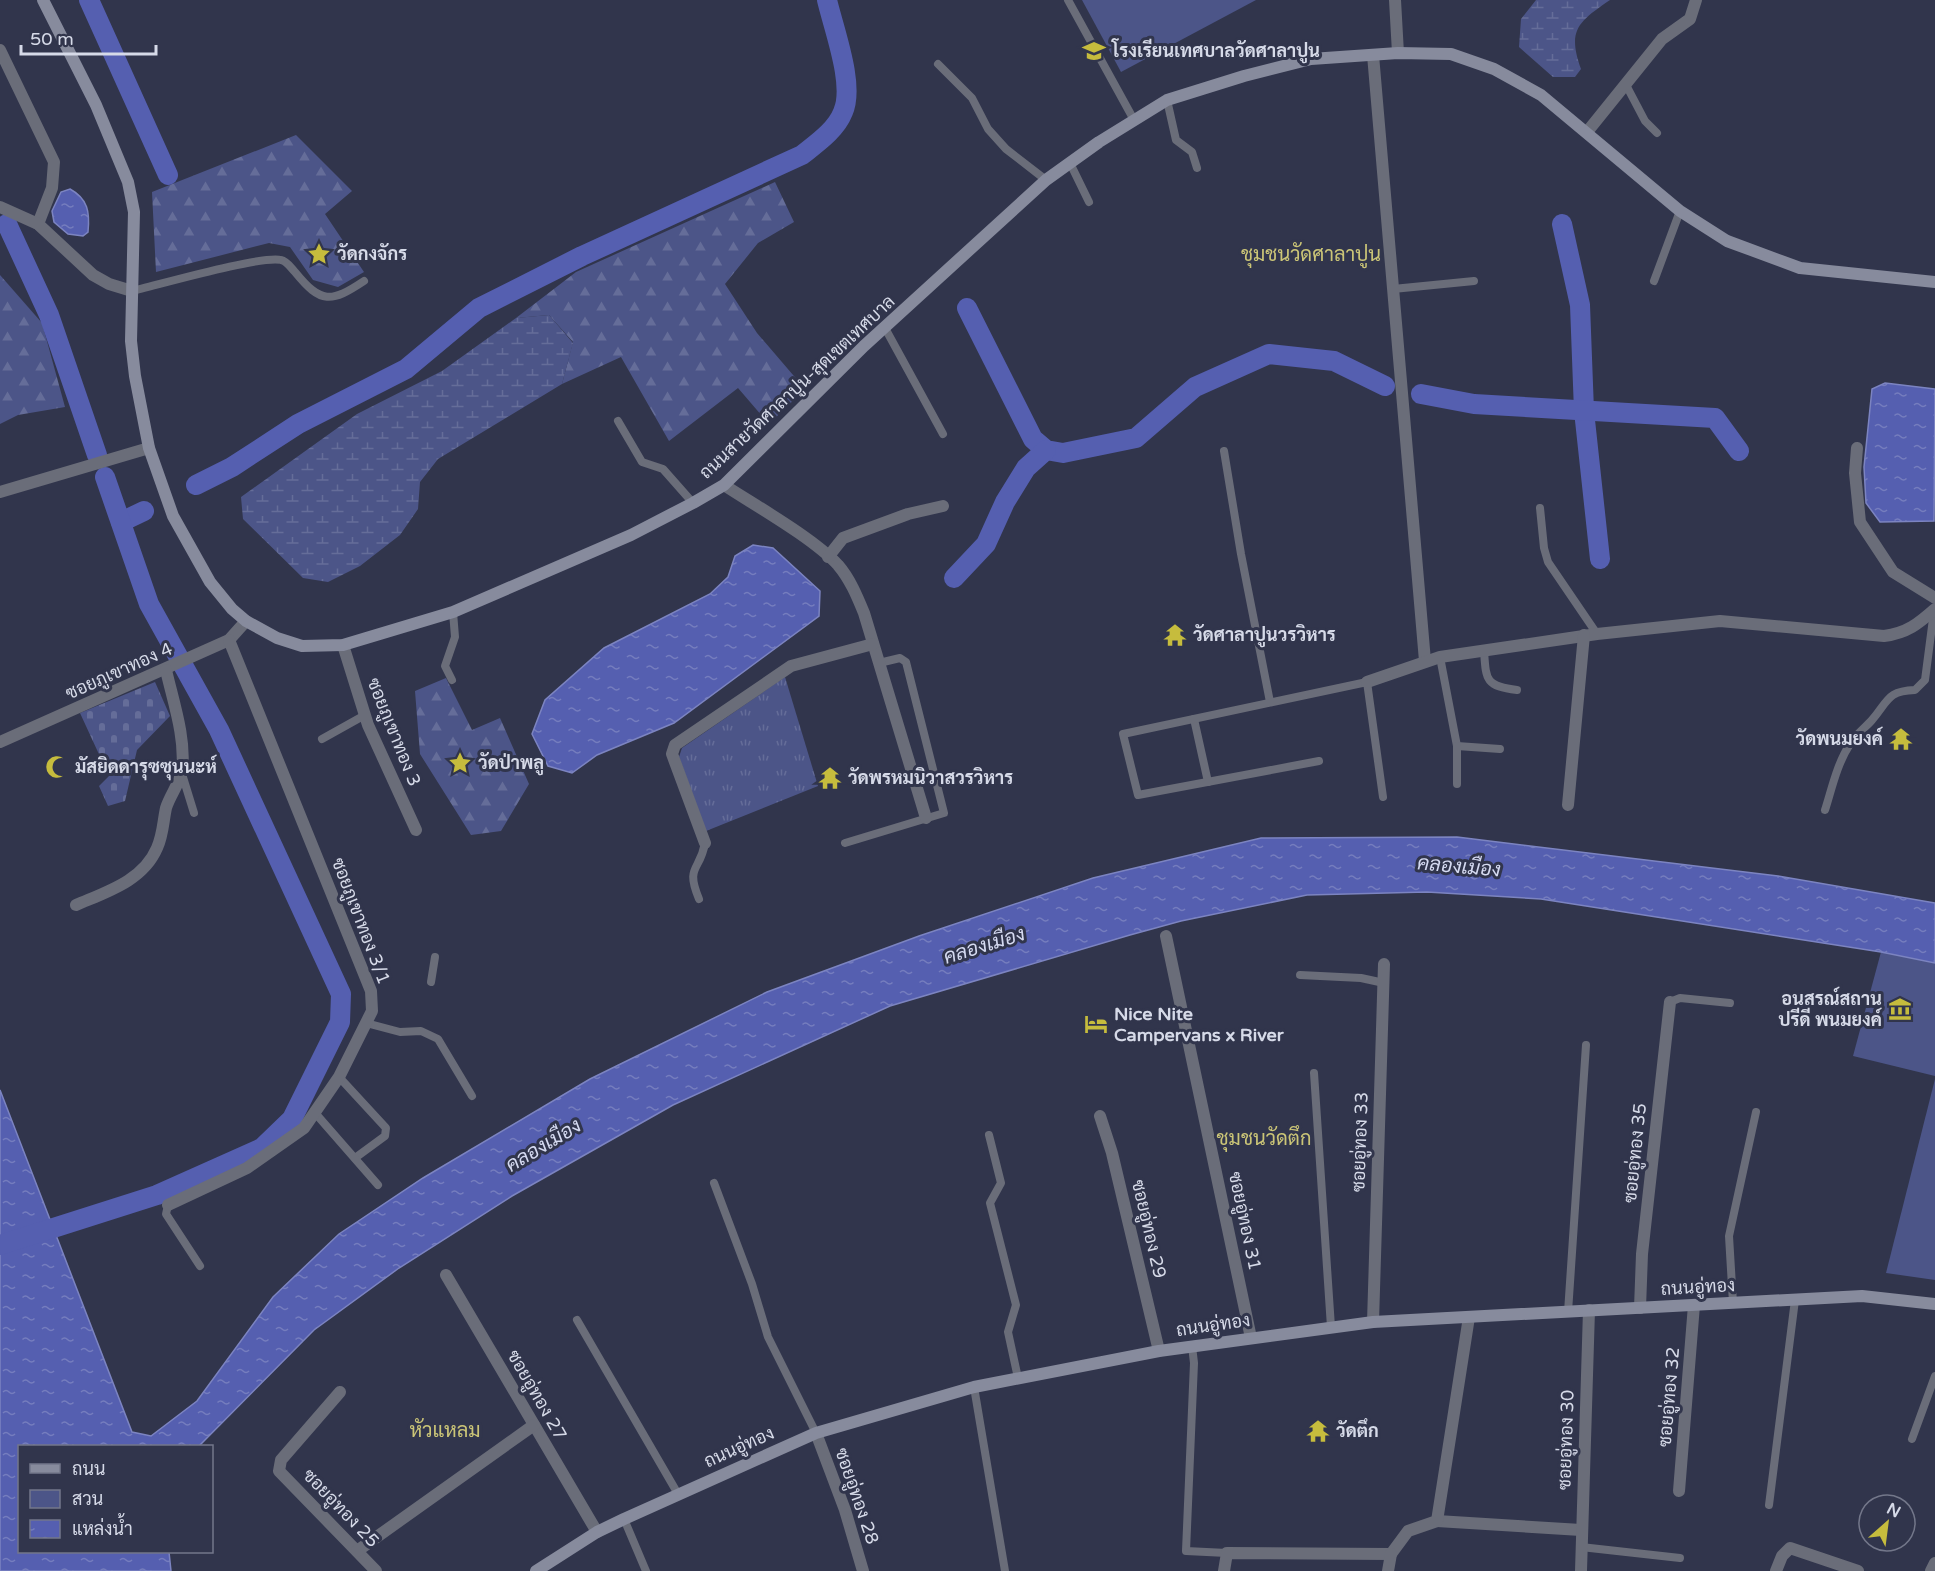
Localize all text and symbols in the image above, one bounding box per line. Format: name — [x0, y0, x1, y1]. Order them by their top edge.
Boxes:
scale bar — [21, 18, 156, 56]
text: 50 m — [30, 28, 74, 50]
school or university icon: โรงเรียนเทศบาลวัดศาลาปูน — [1081, 38, 1107, 64]
place label: โรงเรียนเทศบาลวัดศาลาปูน — [1111, 38, 1320, 64]
place icon: วัดกงจักร — [306, 241, 332, 267]
district label: ชุมชนวัดศาลาปูน — [1241, 242, 1381, 269]
place label: วัดกงจักร — [337, 243, 407, 265]
street label: ถนนสายวัดศาลาปูน-สุดเขตเทศบาล — [695, 291, 901, 485]
temple icon: วัดศาลาปูนวรวิหาร — [1162, 622, 1188, 648]
place label: วัดศาลาปูนวรวิหาร — [1193, 623, 1336, 648]
street label: ซอยภูเขาทอง 4 — [62, 638, 177, 706]
street label: ซอยภูเขาทอง 3 — [360, 675, 426, 790]
place label: วัดพนมยงค์ — [1796, 726, 1884, 750]
temple icon: วัดพนมยงค์ — [1888, 726, 1914, 752]
place icon: วัดป่าพลู — [447, 750, 473, 776]
place label: วัดป่าพลู — [478, 752, 544, 776]
mosque icon: มัสยิดดารุซซุนนะห์ — [44, 754, 70, 780]
place label: มัสยิดดารุซซุนนะห์ — [75, 754, 218, 781]
temple icon: วัดพรหมนิวาสวรวิหาร — [817, 765, 843, 791]
place label: วัดพรหมนิวาสวรวิหาร — [848, 766, 1013, 789]
water label: คลองเมือง — [1416, 849, 1502, 883]
street label: ซอยภูเขาทอง 3/1 — [325, 855, 395, 988]
water label: คลองเมือง — [940, 920, 1028, 970]
place label: อนุสรณ์สถาน ปรีดี พนมยงค์ — [1778, 986, 1883, 1031]
museum icon: อนุสรณ์สถาน ปรีดี พนมยงค์ — [1887, 996, 1913, 1022]
place label: Nice Nite Campervans x River — [1114, 1003, 1285, 1046]
hotel icon: Nice Nite Campervans x River — [1083, 1011, 1109, 1037]
street label: ซอยอู่ทอง 33 — [1346, 1091, 1375, 1193]
street label: ซอยอู่ทอง 35 — [1618, 1102, 1653, 1204]
water label: คลองเมือง — [500, 1112, 586, 1178]
district label: ชุมชนวัดตึก — [1217, 1125, 1312, 1152]
street label: ซอยอู่ทอง 31 — [1222, 1169, 1267, 1273]
street label: ซอยอู่ทอง 29 — [1125, 1177, 1172, 1281]
street label: ถนนอู่ทอง — [1660, 1273, 1736, 1302]
street label: ถนนอู่ทอง — [1174, 1308, 1252, 1343]
street label: ซอยอู่ทอง 27 — [501, 1346, 572, 1445]
street label: ซอยอู่ทอง 32 — [1653, 1346, 1686, 1448]
street label: ซอยอู่ทอง 30 — [1552, 1389, 1581, 1491]
district label: หัวแหลม — [409, 1418, 481, 1443]
temple icon: วัดตึก — [1305, 1418, 1331, 1444]
place label: วัดตึก — [1336, 1418, 1379, 1442]
street label: ถนนอู่ทอง — [700, 1421, 778, 1474]
legend — [18, 1445, 213, 1553]
street label: ซอยอู่ทอง 28 — [828, 1445, 885, 1548]
text: ถนน — [72, 1458, 105, 1480]
street label: ซอยอู่ทอง 25 — [297, 1464, 384, 1553]
text: สวน — [72, 1488, 103, 1510]
north arrow — [1857, 1493, 1917, 1553]
text: N — [1883, 1499, 1904, 1522]
text: แหล่งน้ำ — [72, 1513, 133, 1540]

